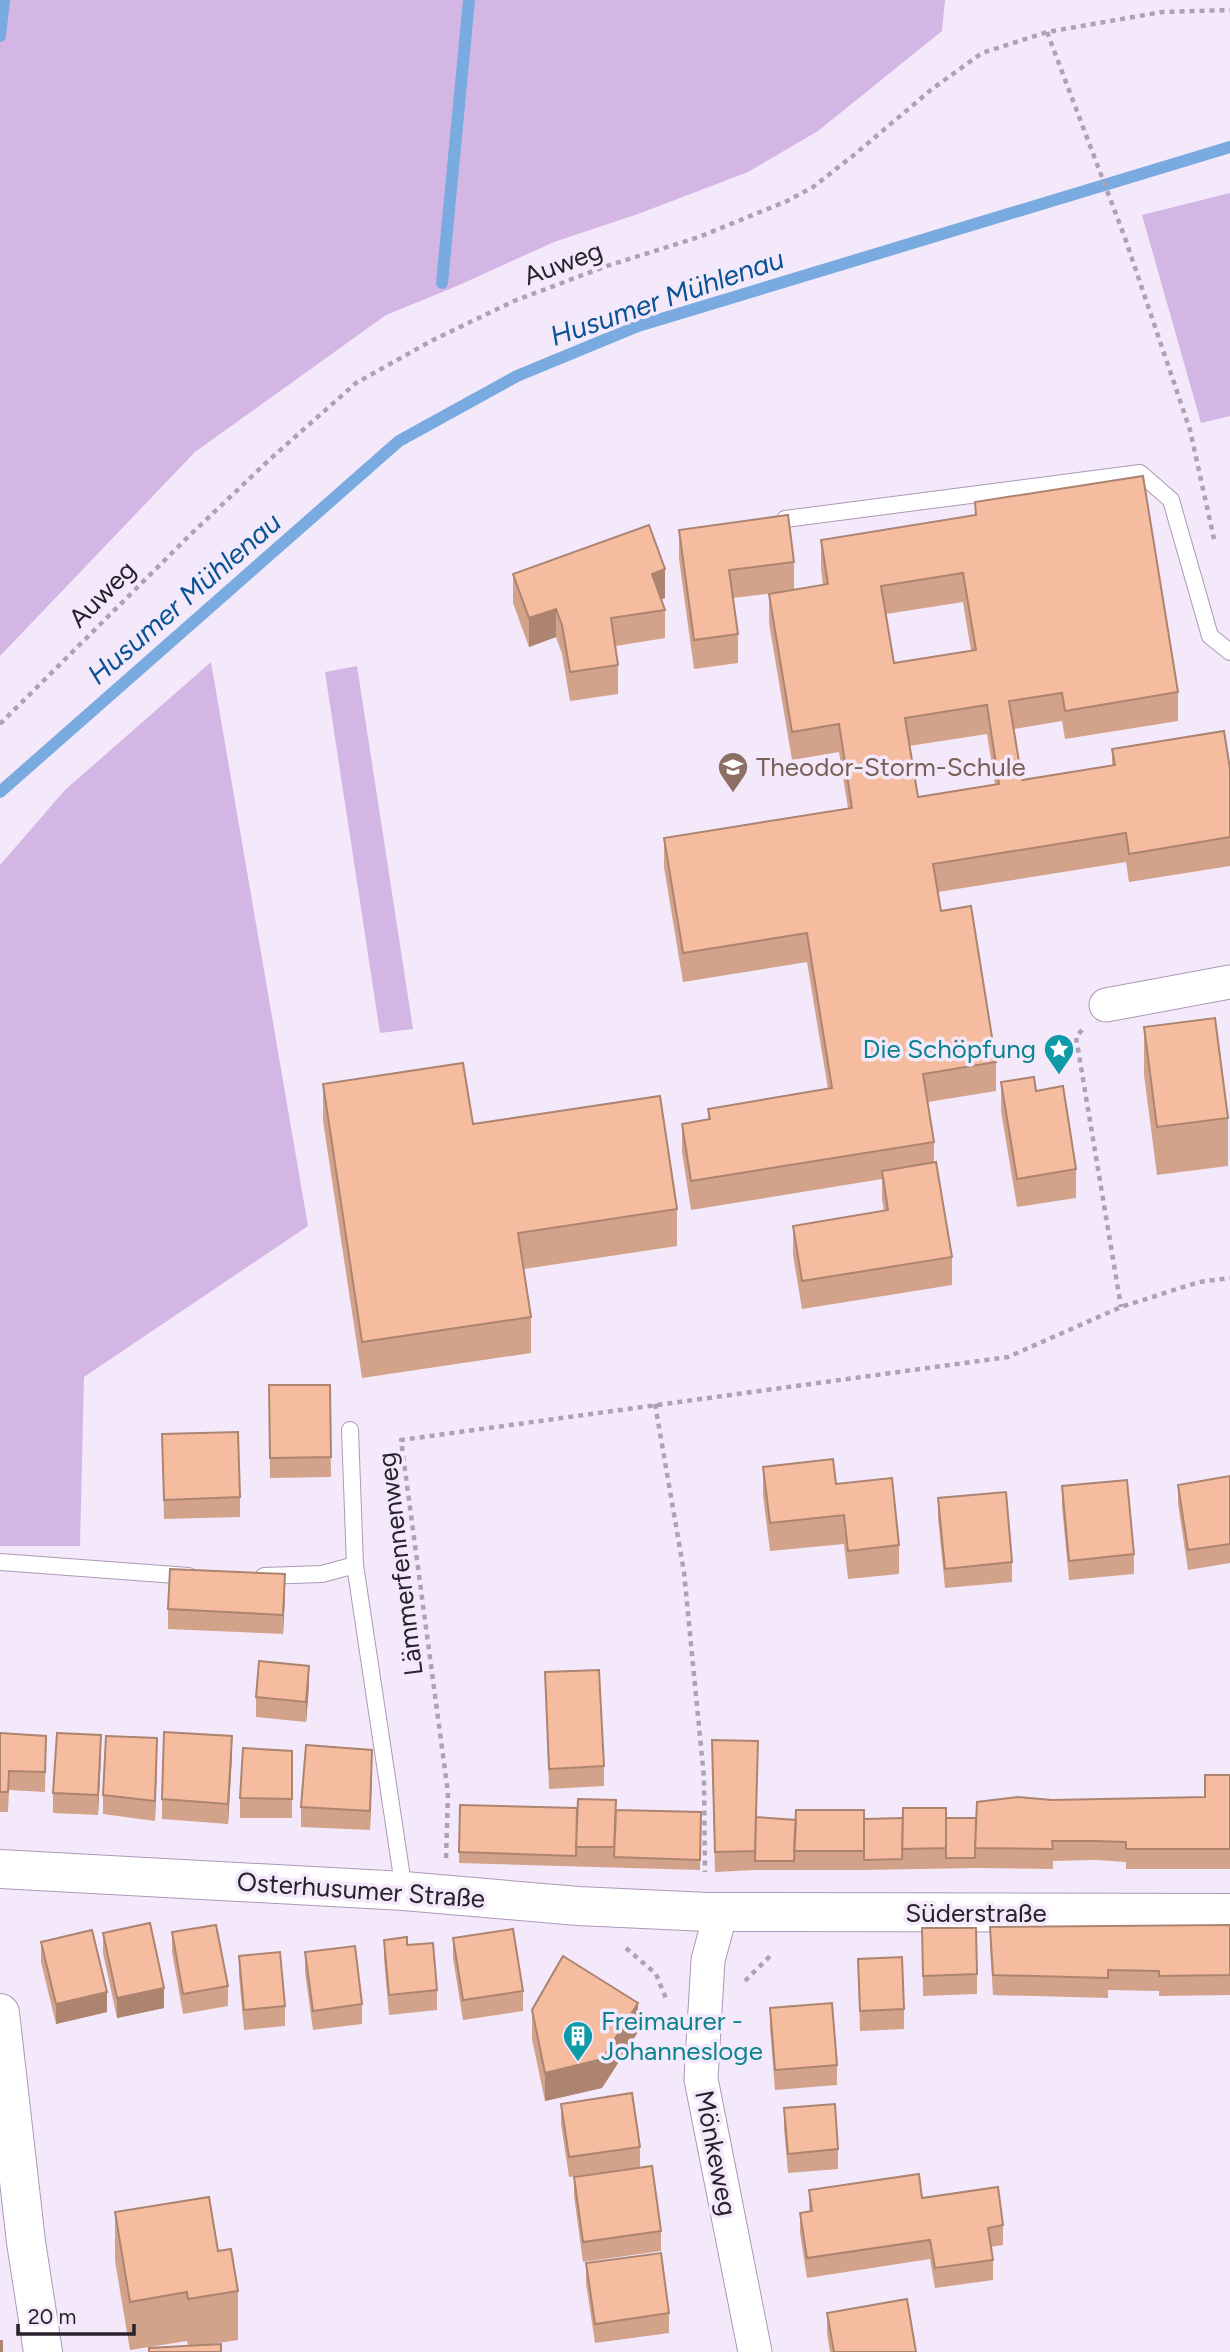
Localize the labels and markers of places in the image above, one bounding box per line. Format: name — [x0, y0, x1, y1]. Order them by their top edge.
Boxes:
school or university icon: Theodor-Storm-Schule — [716, 750, 750, 794]
place label: Theodor-Storm-Schule — [756, 751, 1026, 783]
place icon: Die Schöpfung — [1042, 1032, 1076, 1076]
place label: Die Schöpfung — [863, 1033, 1036, 1065]
place label: Freimaurer - Johannesloge — [601, 2005, 763, 2067]
building icon: Freimaurer - Johannesloge — [561, 2019, 595, 2063]

